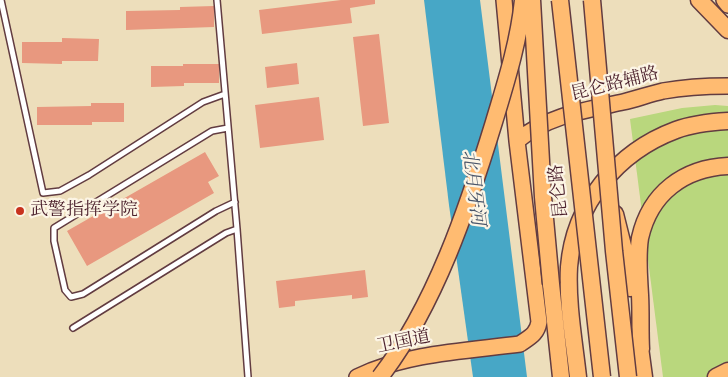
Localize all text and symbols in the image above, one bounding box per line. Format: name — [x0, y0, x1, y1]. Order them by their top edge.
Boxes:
street label: 昆仑路辅路 — [569, 64, 661, 106]
water label: 北月牙河 — [456, 149, 488, 227]
street label: 昆仑路 — [546, 163, 574, 219]
place label: 武警指挥学院 — [30, 200, 138, 222]
marker: 武警指挥学院 — [14, 205, 26, 217]
street label: 卫国道 — [375, 327, 433, 359]

